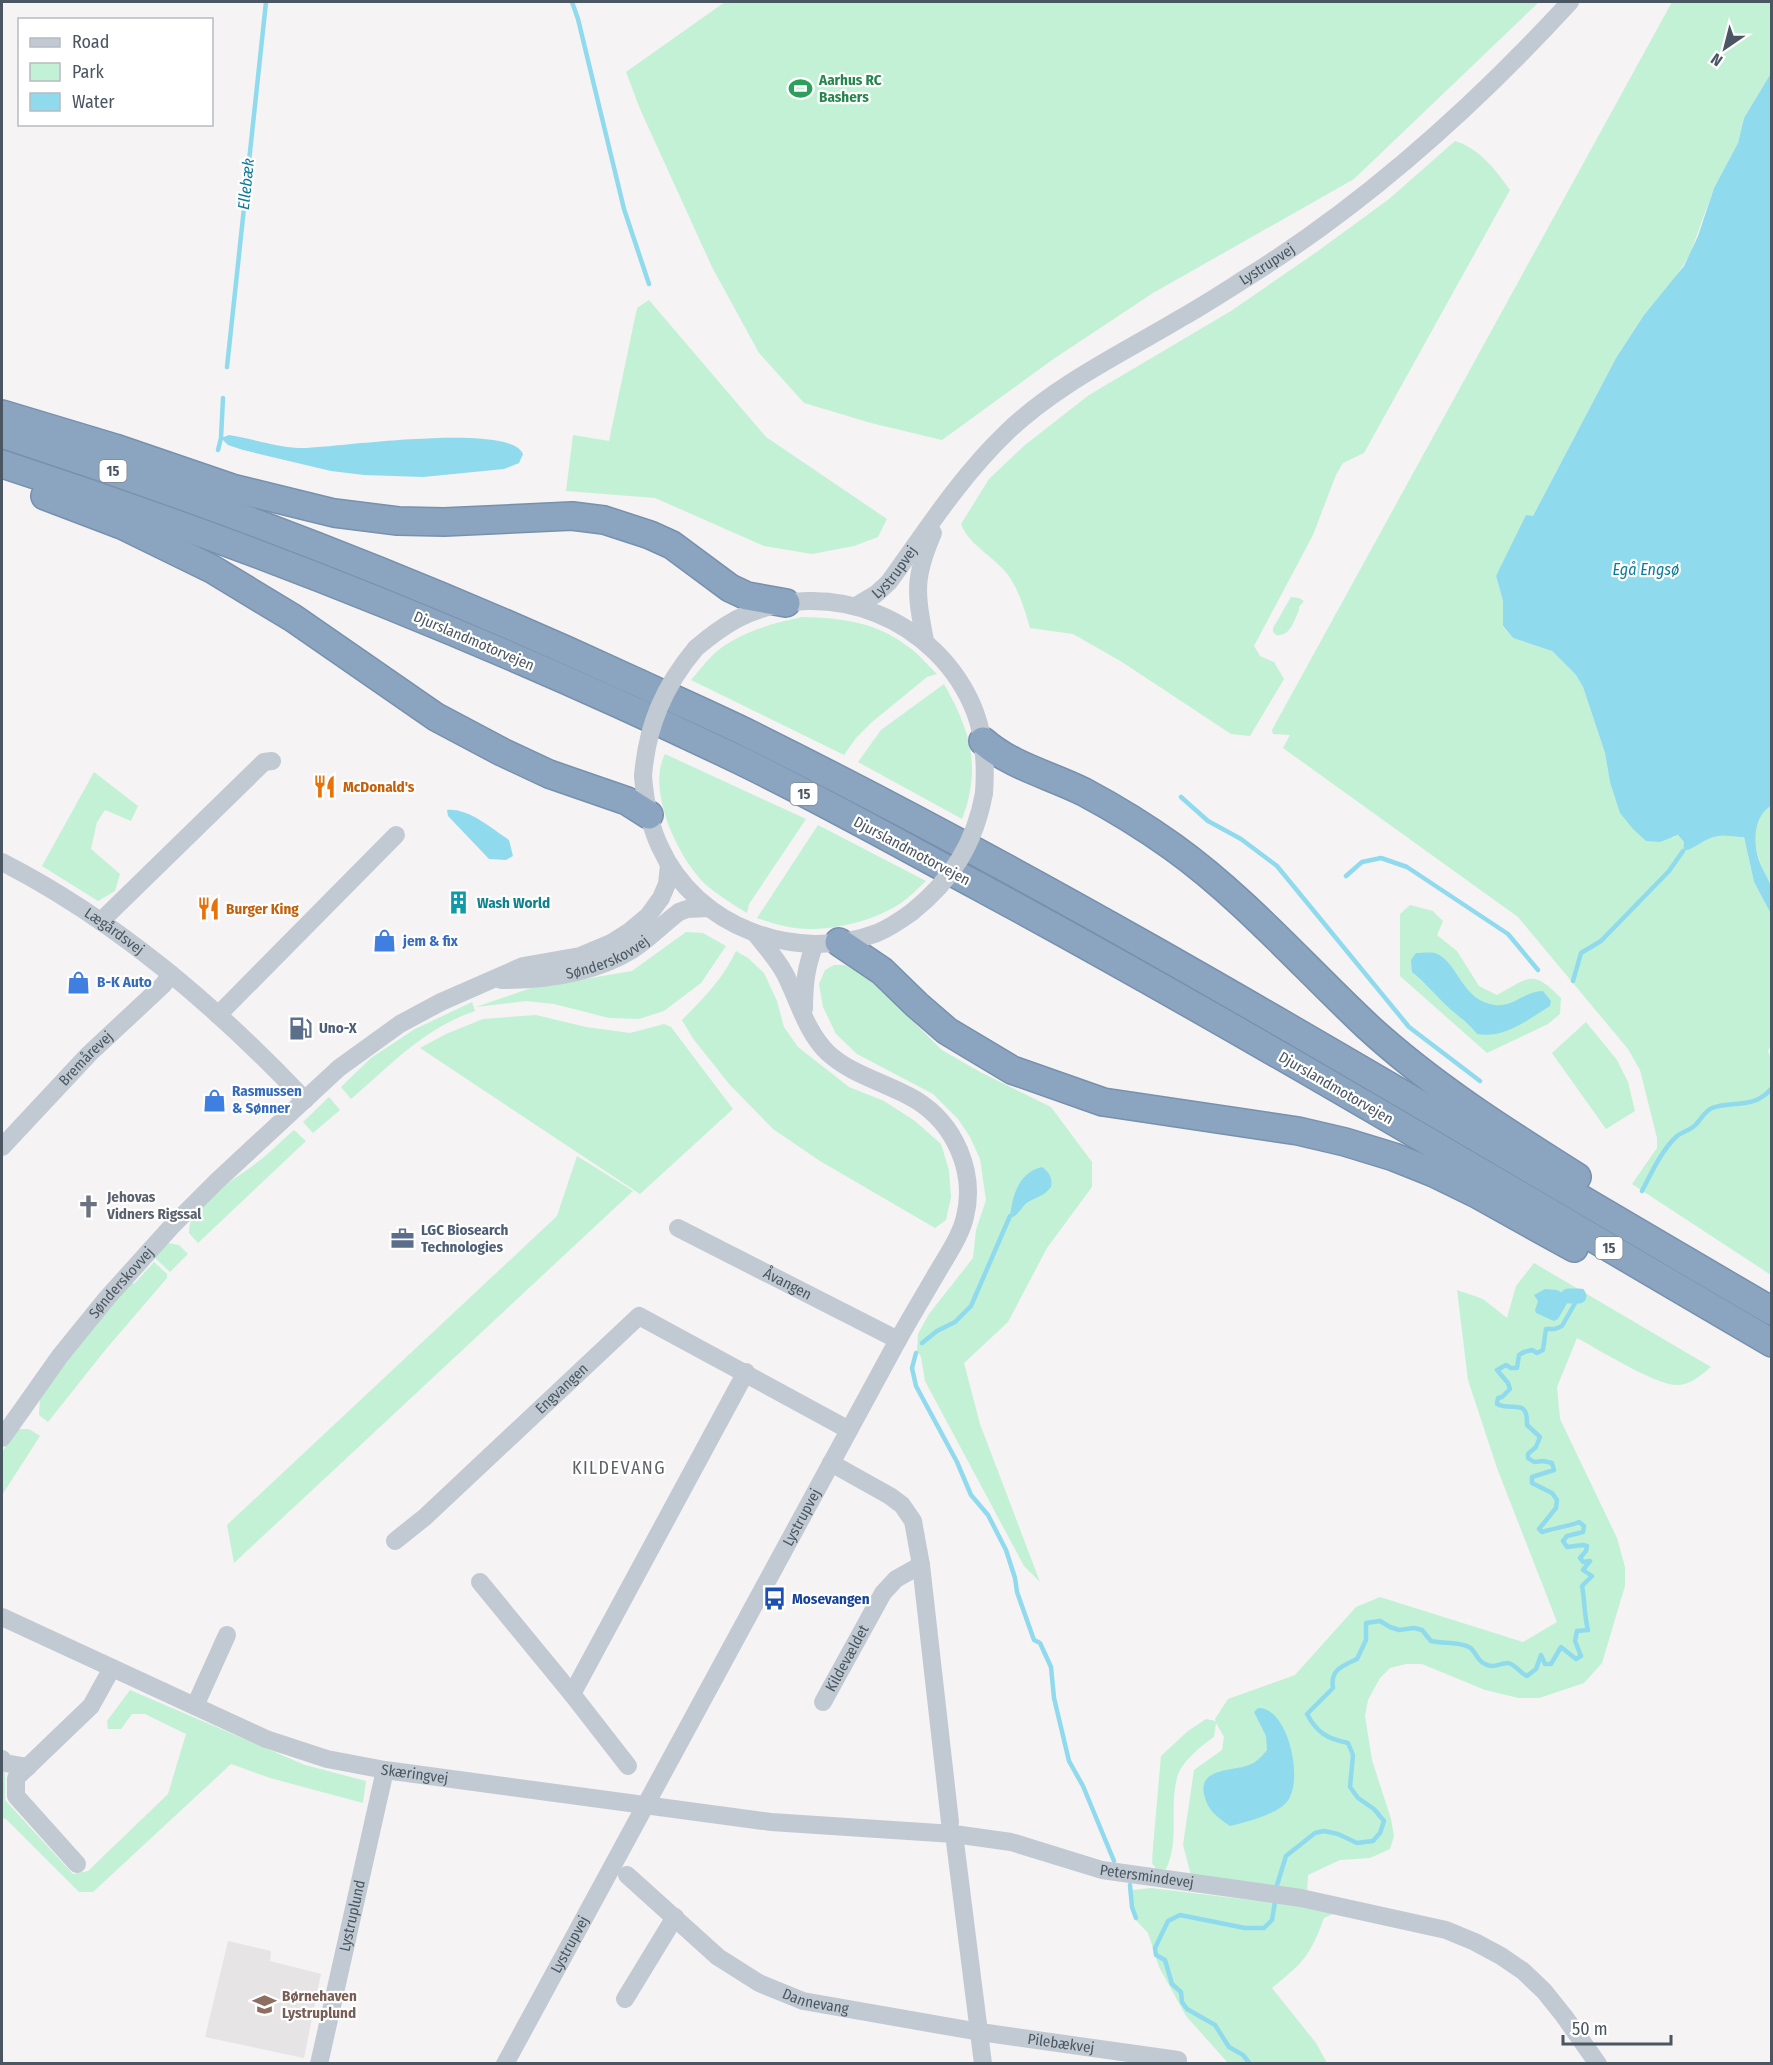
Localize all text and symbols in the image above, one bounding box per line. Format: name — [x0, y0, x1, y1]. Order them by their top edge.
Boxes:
legend — [18, 18, 213, 126]
north arrow — [1695, 18, 1755, 78]
text: Road — [72, 31, 109, 53]
text: N — [1707, 49, 1726, 70]
text: Park — [72, 61, 105, 83]
place label: Aarhus RC Bashers — [818, 71, 882, 106]
sports icon: Aarhus RC Bashers — [788, 76, 814, 102]
text: Water — [72, 91, 115, 113]
water label: Ellebæk — [234, 157, 258, 211]
street label: Lystrupvej — [1236, 240, 1298, 289]
road number: 15 — [100, 460, 126, 482]
street label: Lystrupvej — [868, 542, 921, 602]
water label: Egå Engsø — [1613, 560, 1679, 579]
street label: Djurslandmotorvejen — [411, 607, 537, 675]
restaurant icon: McDonald's — [312, 774, 338, 800]
place label: McDonald's — [343, 778, 415, 796]
road number: 15 — [790, 783, 818, 805]
street label: Djurslandmotorvejen — [851, 813, 973, 889]
building icon: Wash World — [446, 890, 472, 916]
place label: Wash World — [477, 894, 550, 912]
restaurant icon: Burger King — [195, 896, 221, 922]
place label: Burger King — [226, 900, 299, 918]
street label: Lægårdsvej — [81, 904, 148, 959]
shop icon: jem & fix — [372, 928, 398, 954]
place label: jem & fix — [402, 932, 459, 950]
street label: Sønderskovvej — [564, 932, 653, 983]
shop icon: B-K Auto — [66, 969, 92, 995]
place label: B-K Auto — [97, 973, 152, 991]
fuel station icon: Uno-X — [288, 1015, 314, 1041]
place label: Uno-X — [319, 1019, 358, 1037]
street label: Bremårevej — [55, 1027, 117, 1089]
street label: Djurslandmotorvejen — [1276, 1048, 1396, 1128]
place label: Rasmussen & Sønner — [232, 1082, 302, 1117]
shop icon: Rasmussen & Sønner — [201, 1087, 227, 1113]
place label: Jehovas Vidners Rigssal — [106, 1188, 202, 1223]
church icon: Jehovas Vidners Rigssal — [76, 1193, 102, 1219]
place label: LGC Biosearch Technologies — [421, 1221, 509, 1256]
office icon: LGC Biosearch Technologies — [390, 1226, 416, 1252]
road number: 15 — [1596, 1237, 1622, 1259]
street label: Sønderskovvej — [85, 1243, 158, 1322]
street label: Åvangen — [760, 1264, 815, 1304]
street label: Engvangen — [532, 1360, 592, 1418]
district label: KILDEVANG — [572, 1457, 666, 1479]
street label: Lystrupvej — [779, 1486, 825, 1549]
bus stop icon: Mosevangen — [761, 1586, 787, 1612]
place label: Mosevangen — [792, 1590, 870, 1608]
street label: Kildevældet — [822, 1622, 873, 1695]
street label: Skæringvej — [380, 1760, 449, 1787]
street label: Petersmindevej — [1099, 1861, 1195, 1892]
street label: Lystruplund — [336, 1878, 369, 1953]
street label: Lystrupvej — [547, 1913, 593, 1976]
street label: Dannevang — [780, 1985, 850, 2018]
place label: Børnehaven Lystruplund — [282, 1987, 357, 2022]
school or university icon: Børnehaven Lystruplund — [251, 1992, 277, 2018]
scale bar — [1563, 2008, 1671, 2046]
text: 50 m — [1572, 2018, 1608, 2040]
street label: Pilebækvej — [1026, 2030, 1095, 2057]

